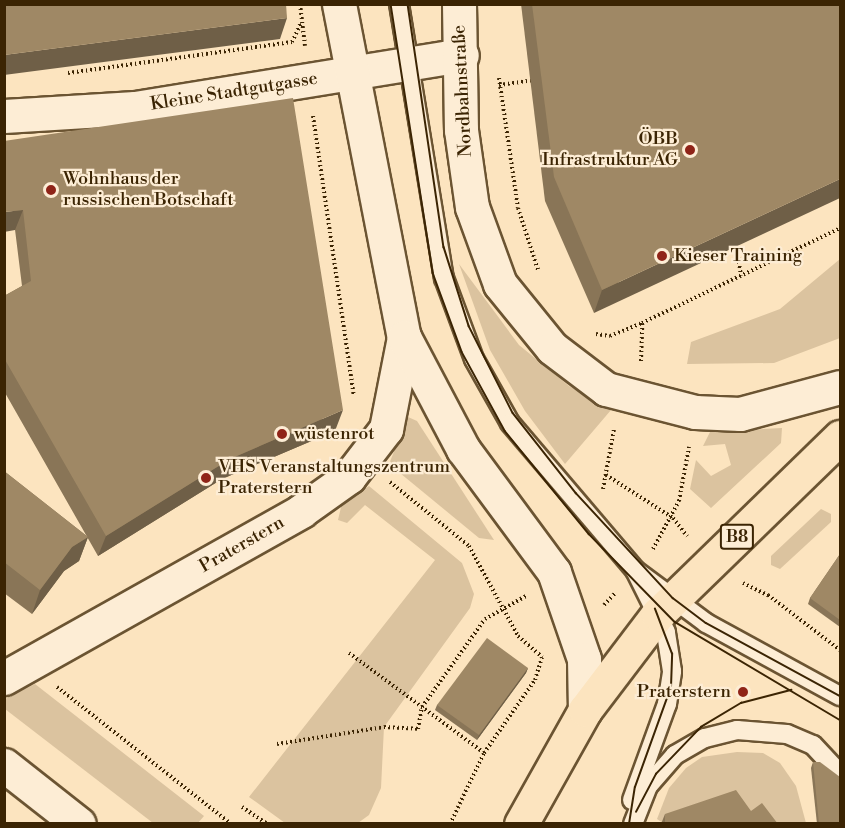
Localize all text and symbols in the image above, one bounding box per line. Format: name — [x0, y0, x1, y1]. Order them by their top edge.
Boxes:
street label: Nordbahnstraße — [449, 24, 477, 158]
street label: Kleine Stadtgutgasse — [149, 68, 319, 116]
place label: ÖBB Infrastruktur AG — [542, 129, 678, 172]
marker: ÖBB Infrastruktur AG — [683, 143, 697, 157]
place label: Wohnhaus der russischen Botschaft — [63, 169, 234, 212]
marker: Wohnhaus der russischen Botschaft — [44, 183, 58, 197]
place label: Kieser Training — [674, 245, 802, 267]
marker: Kieser Training — [655, 249, 669, 263]
place label: wüstenrot — [294, 423, 375, 445]
marker: wüstenrot — [275, 427, 289, 441]
place label: VHS Veranstaltungszentrum Praterstern — [218, 457, 450, 500]
marker: VHS Veranstaltungszentrum Praterstern — [199, 471, 213, 485]
street label: Praterstern — [196, 512, 288, 578]
road number: B8 — [719, 524, 755, 550]
place label: Praterstern — [637, 681, 731, 703]
marker: Praterstern — [736, 685, 750, 699]

